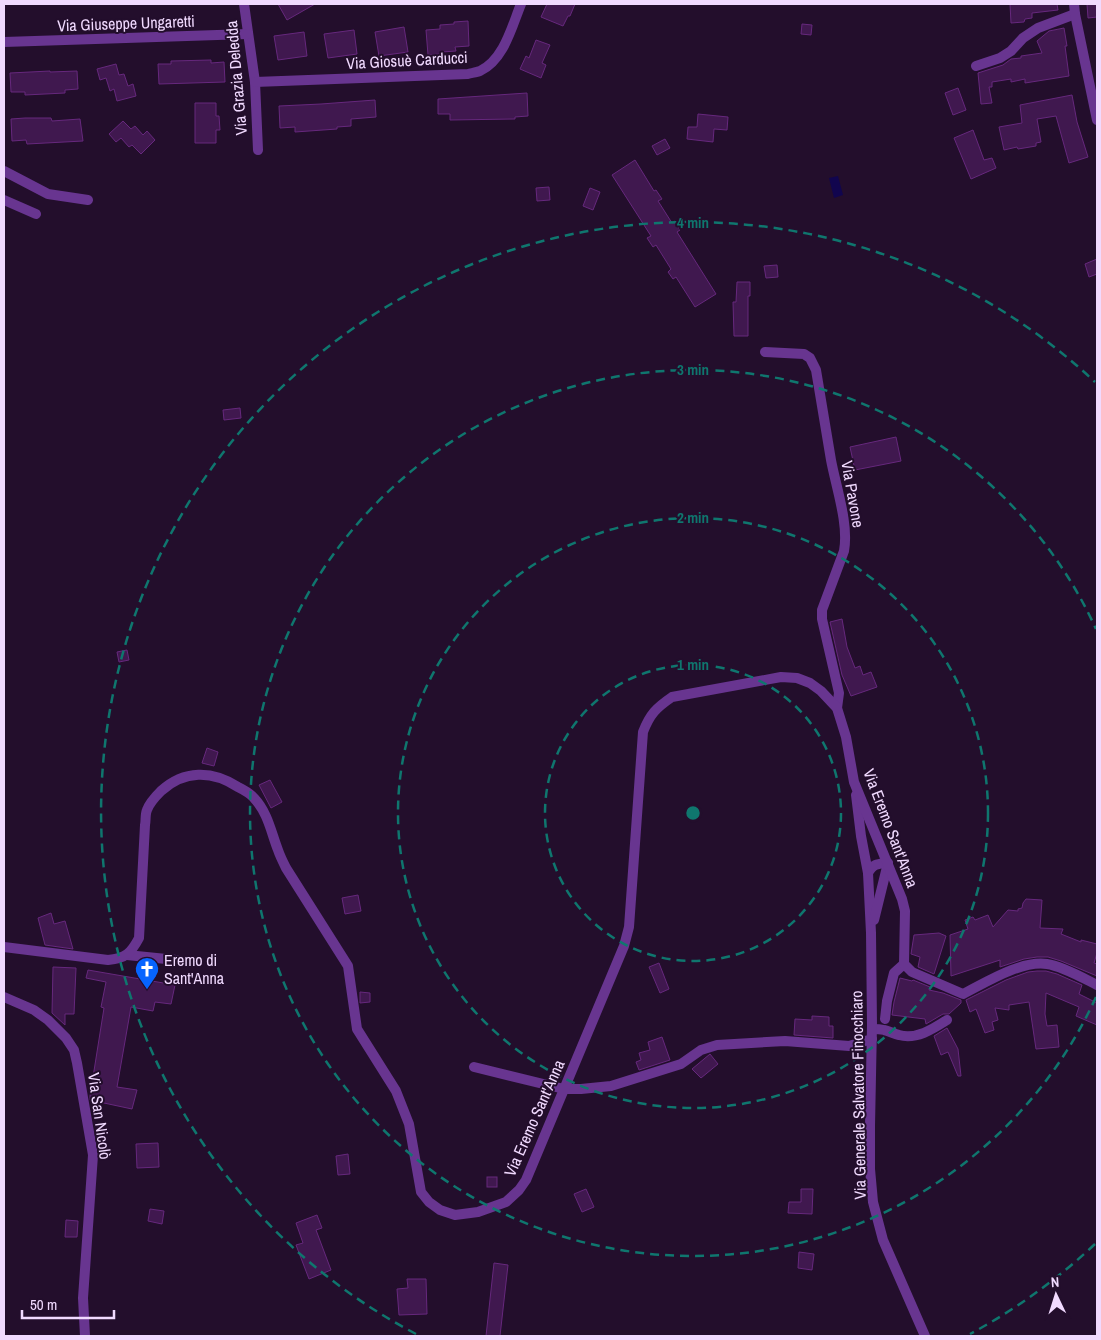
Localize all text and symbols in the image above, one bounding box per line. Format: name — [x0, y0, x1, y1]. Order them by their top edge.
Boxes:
street label: Via Giuseppe Ungaretti — [57, 10, 195, 36]
street label: Via Grazia Deledda — [220, 19, 252, 136]
street label: Via Giosuè Carducci — [346, 46, 468, 74]
text: 4 min — [677, 212, 709, 233]
text: 3 min — [677, 359, 709, 380]
street label: Via Pavone — [836, 459, 870, 529]
text: 2 min — [677, 507, 709, 528]
text: 1 min — [677, 654, 709, 675]
street label: Via Eremo Sant'Anna — [858, 765, 924, 891]
centre of rings — [684, 804, 702, 822]
place label: Eremo di Sant'Anna — [164, 949, 225, 989]
church icon: Eremo di Sant'Anna — [134, 956, 160, 990]
street label: Via Generale Salvatore Finocchiaro — [845, 990, 871, 1200]
street label: Via Eremo Sant'Anna — [498, 1056, 570, 1180]
street label: Via San Nicolò — [83, 1071, 117, 1161]
north arrow — [1031, 1270, 1081, 1320]
text: N — [1050, 1273, 1060, 1291]
scale bar — [22, 1288, 115, 1320]
text: 50 m — [30, 1294, 57, 1315]

